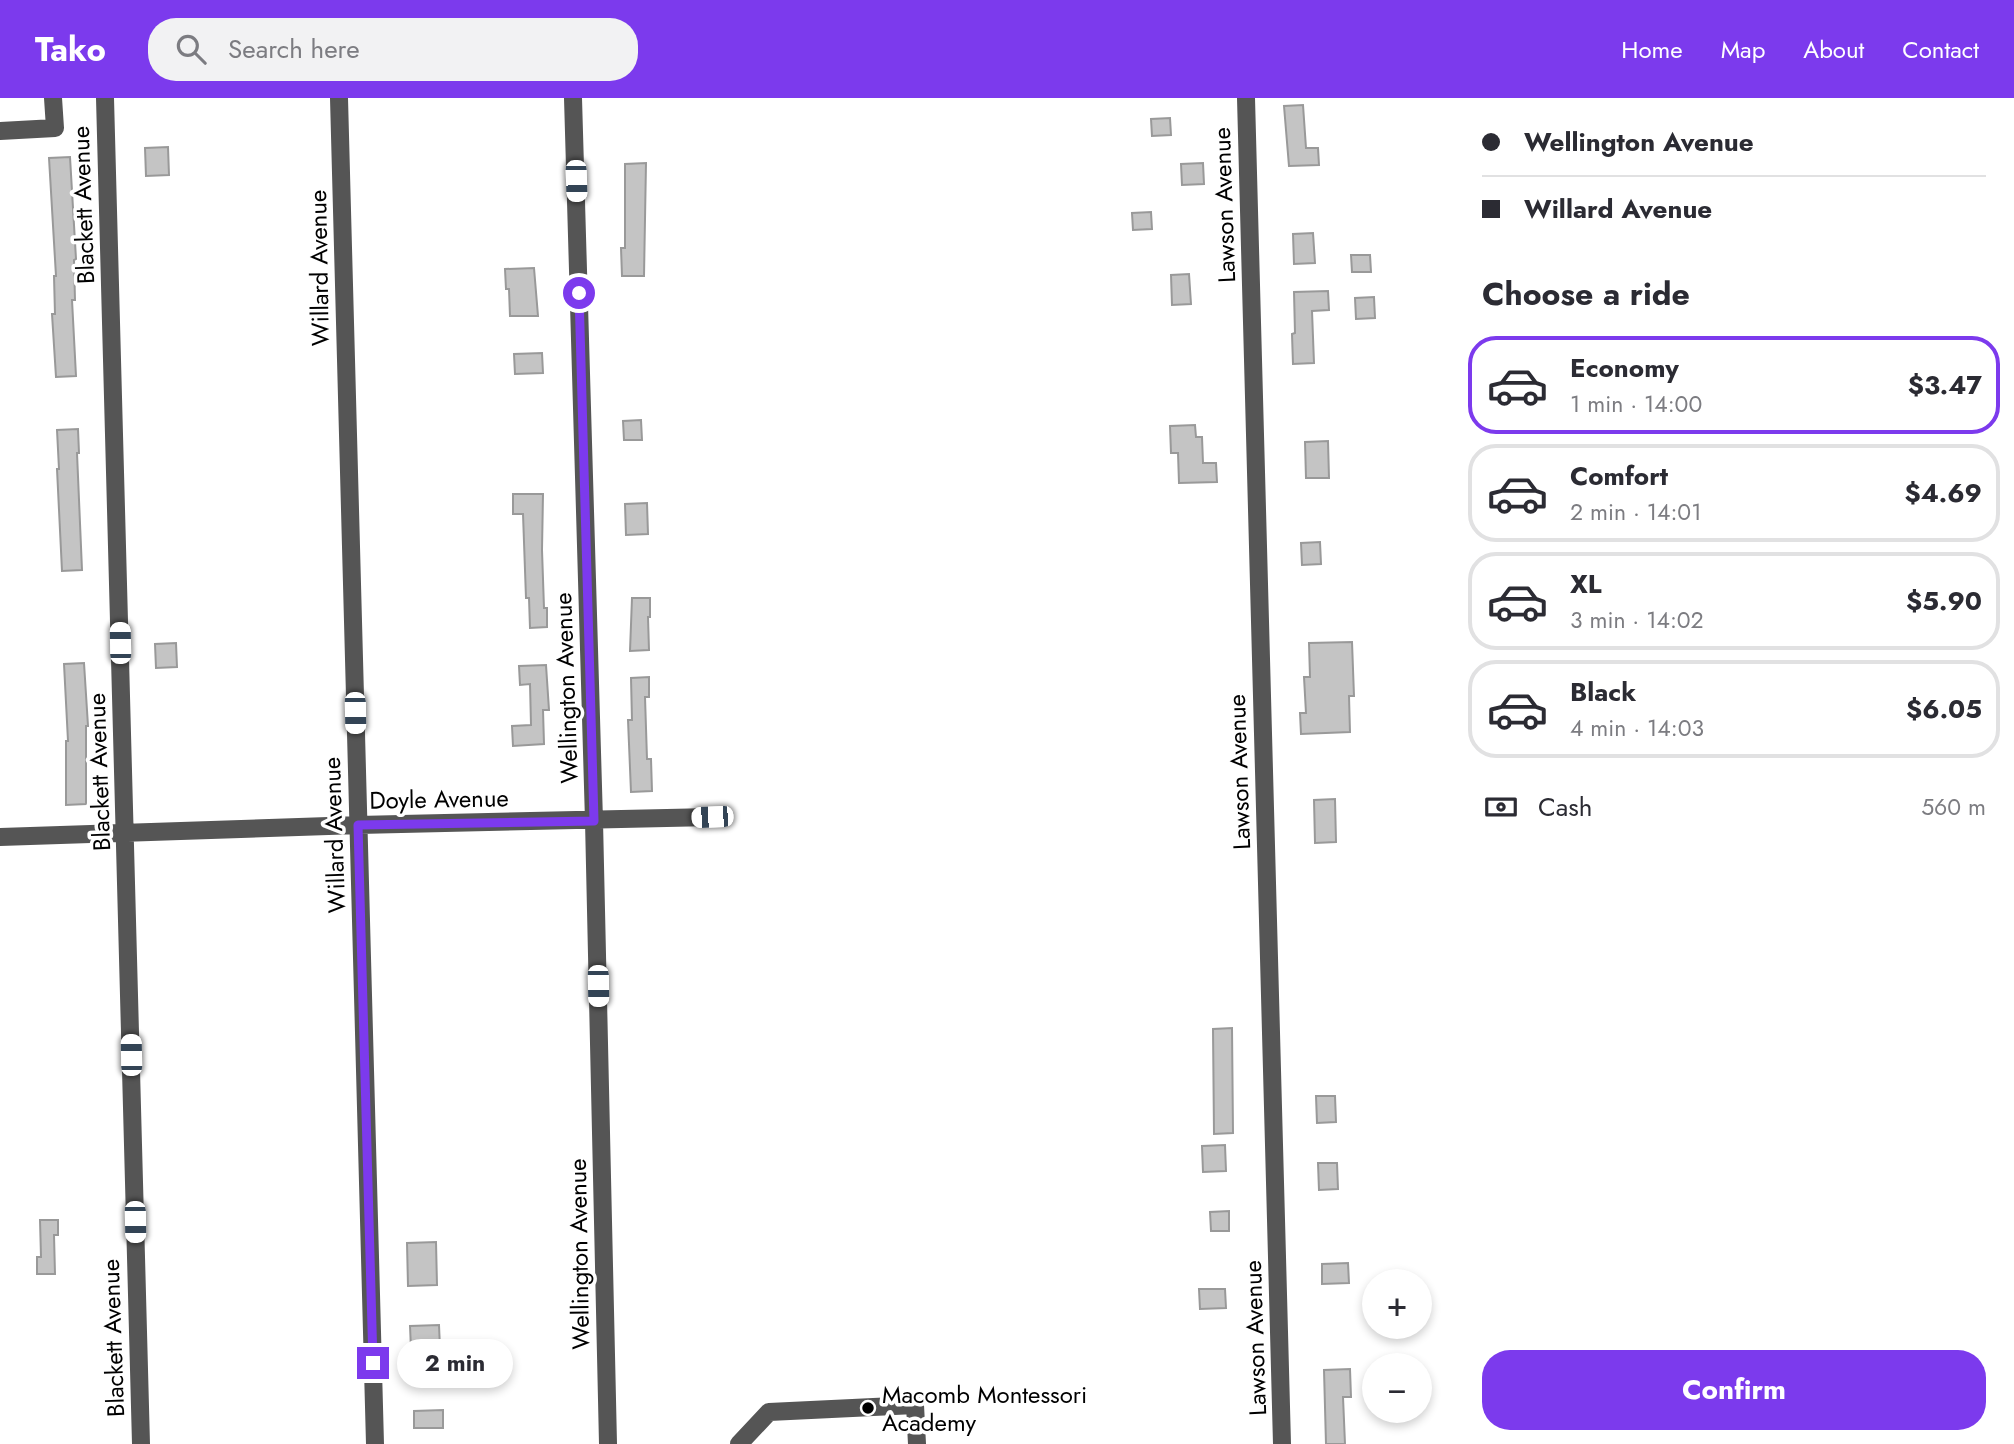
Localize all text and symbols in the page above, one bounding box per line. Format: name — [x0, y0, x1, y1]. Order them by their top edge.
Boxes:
search box — [148, 18, 638, 81]
text: Tako — [35, 26, 106, 73]
icon: search — [172, 30, 210, 68]
text: Search here — [228, 30, 360, 68]
text: Home — [1621, 32, 1683, 67]
text: Map — [1721, 32, 1765, 67]
text: About — [1803, 32, 1864, 67]
text: Contact — [1902, 32, 1979, 67]
text: Wellington Avenue — [1524, 123, 1754, 161]
street label: Blackett Avenue — [63, 125, 103, 285]
street label: Lawson Avenue — [1204, 126, 1244, 284]
car — [565, 160, 588, 202]
street label: Willard Avenue — [300, 189, 338, 347]
text: Willard Avenue — [1524, 190, 1712, 228]
text: Choose a ride — [1482, 271, 1690, 317]
route start — [563, 277, 595, 309]
text: Economy — [1570, 349, 1679, 387]
icon: car — [1486, 354, 1549, 417]
text: $3.47 — [1908, 366, 1982, 404]
text: 1 min · 14:00 — [1570, 387, 1702, 421]
text: Comfort — [1570, 457, 1668, 495]
icon: car — [1486, 462, 1549, 525]
text: $4.69 — [1905, 474, 1982, 512]
text: 2 min · 14:01 — [1570, 495, 1702, 529]
text: XL — [1570, 565, 1602, 603]
icon: car — [1486, 570, 1549, 633]
text: $5.90 — [1906, 582, 1982, 620]
street label: Wellington Avenue — [545, 592, 587, 784]
text: 3 min · 14:02 — [1570, 603, 1704, 637]
car — [110, 622, 131, 664]
text: Black — [1570, 673, 1636, 711]
icon: car — [1486, 678, 1549, 741]
text: $6.05 — [1906, 690, 1982, 728]
street label: Blackett Avenue — [79, 692, 119, 852]
car — [345, 692, 366, 734]
street label: Lawson Avenue — [1219, 693, 1259, 851]
text: 4 min · 14:03 — [1570, 711, 1704, 745]
street label: Willard Avenue — [314, 756, 354, 914]
street label: Doyle Avenue — [369, 780, 509, 818]
icon: cash — [1482, 788, 1520, 826]
text: Cash — [1538, 788, 1592, 826]
text: 560 m — [1921, 790, 1986, 824]
car — [691, 806, 734, 828]
car — [588, 965, 609, 1007]
car — [121, 1034, 142, 1076]
street label: Wellington Avenue — [560, 1158, 598, 1350]
car — [125, 1201, 146, 1243]
street label: Blackett Avenue — [93, 1258, 133, 1418]
street label: Lawson Avenue — [1235, 1259, 1275, 1417]
map controls — [1362, 1269, 1432, 1423]
button: + — [1362, 1269, 1432, 1339]
callout: 2 min — [398, 1338, 513, 1388]
text: 2 min — [425, 1346, 485, 1380]
route end — [357, 1347, 389, 1379]
button: Confirm — [1482, 1350, 1986, 1430]
button: − — [1362, 1353, 1432, 1423]
place label: Macomb Montessori Academy — [882, 1377, 1087, 1440]
marker: Macomb Montessori Academy — [860, 1400, 876, 1416]

